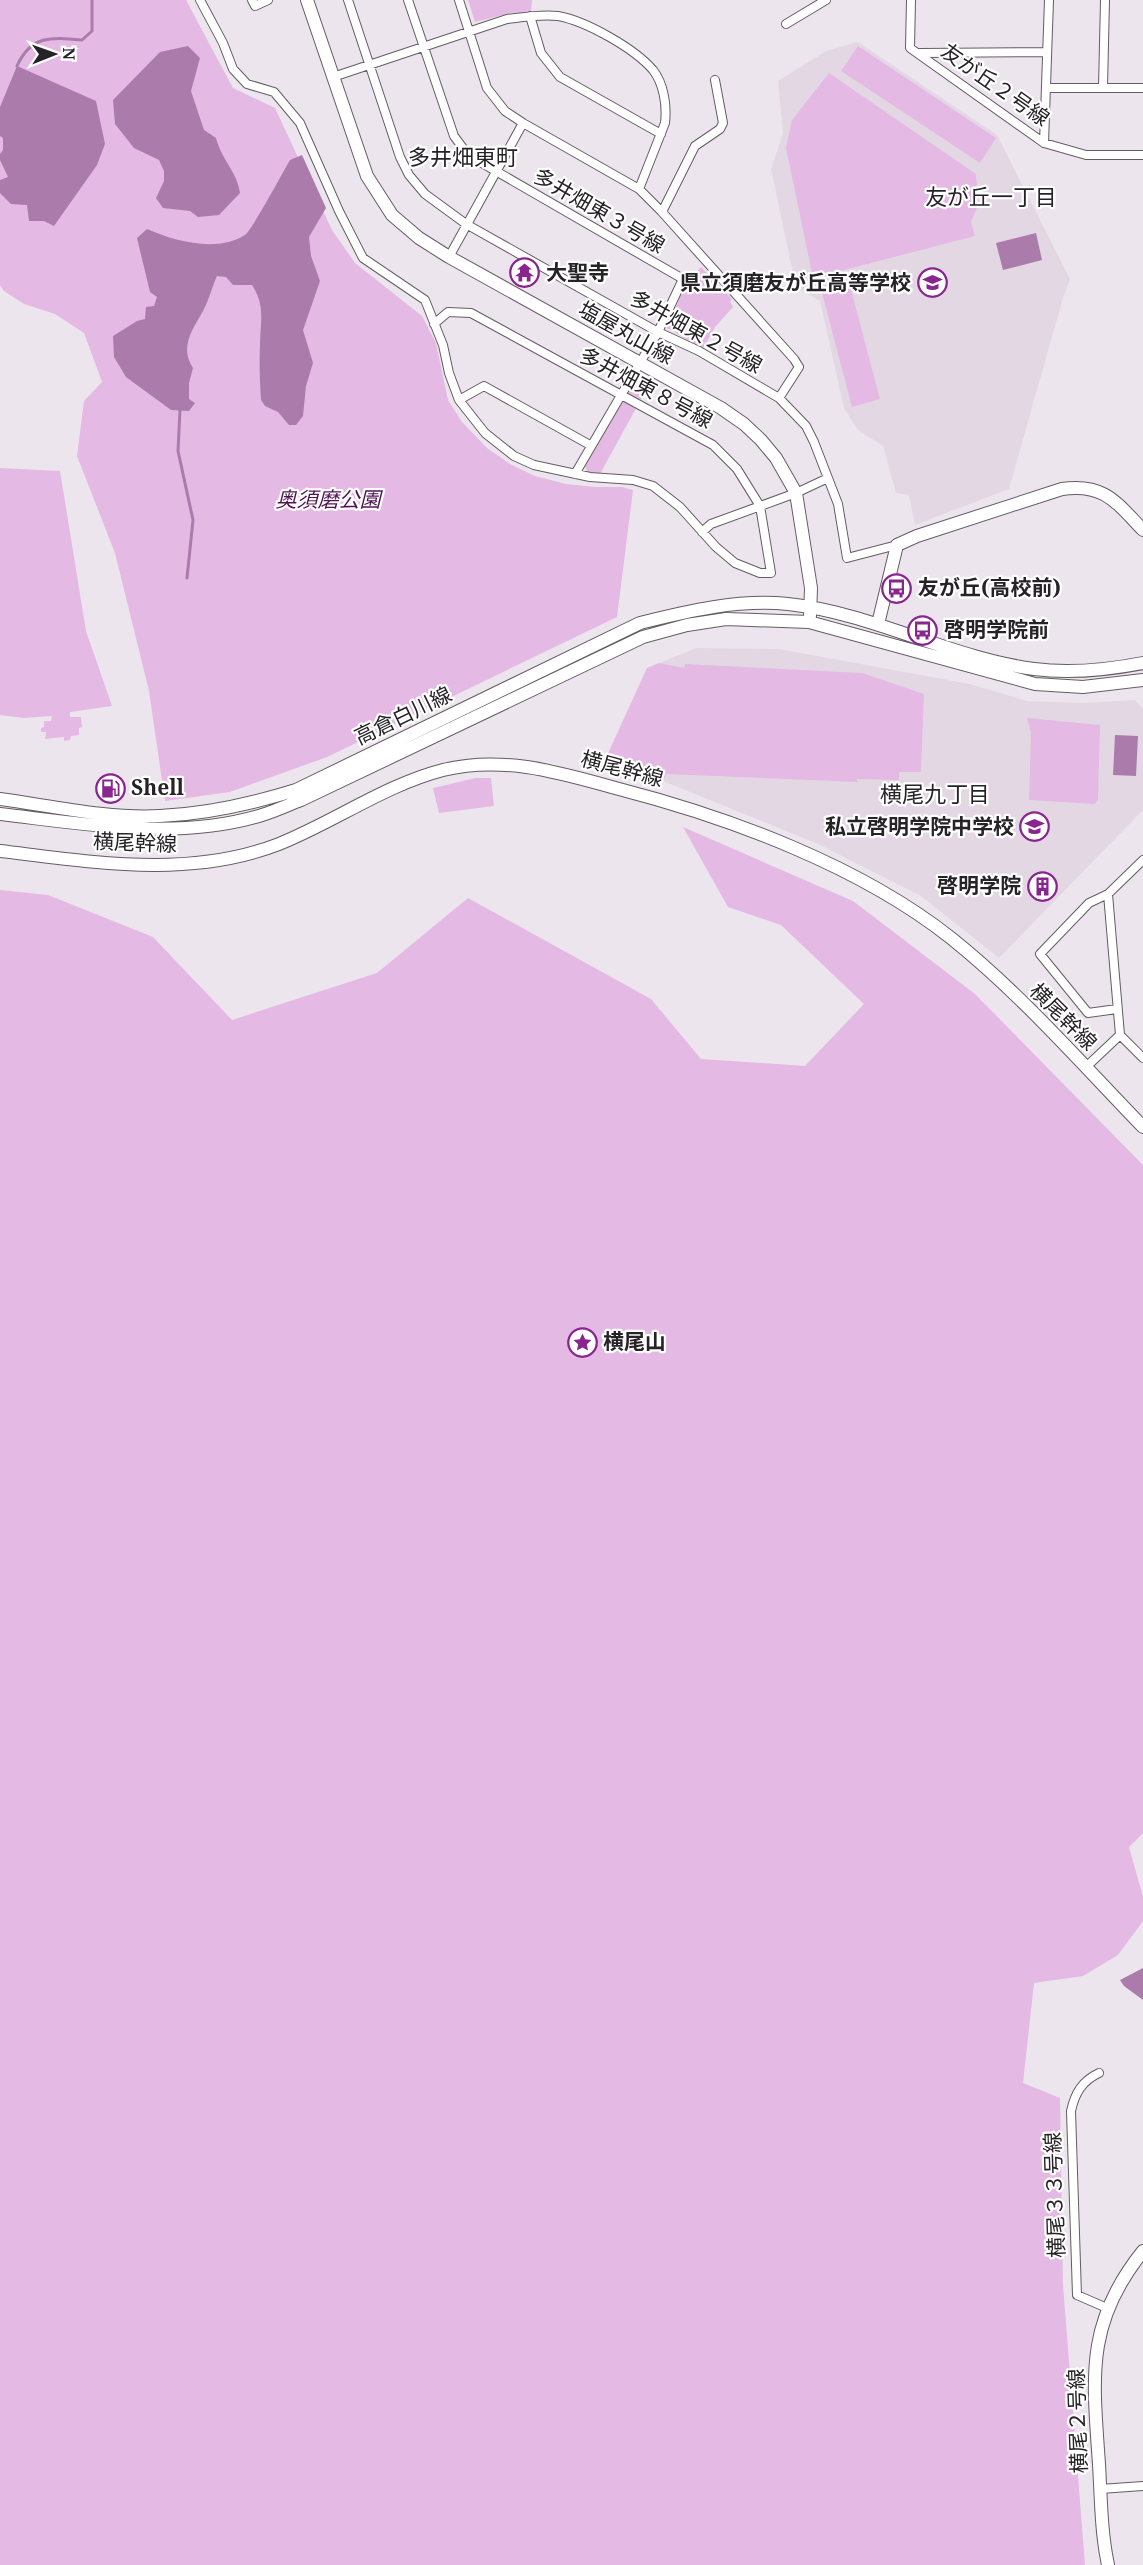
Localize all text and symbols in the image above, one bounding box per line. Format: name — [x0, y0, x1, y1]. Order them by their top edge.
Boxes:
north arrow — [24, 24, 84, 84]
street label: 友が丘２号線 — [936, 37, 1055, 132]
text: N — [58, 47, 80, 61]
district label: 多井畑東町 — [408, 141, 518, 171]
street label: 多井畑東３号線 — [529, 161, 670, 259]
district label: 友が丘一丁目 — [925, 181, 1057, 211]
temple icon: 大聖寺 — [509, 257, 541, 289]
place label: 大聖寺 — [546, 258, 609, 286]
school or university icon: 県立須磨友が丘高等学校 — [916, 267, 948, 299]
place label: 県立須磨友が丘高等学校 — [680, 268, 911, 296]
street label: 多井畑東２号線 — [625, 283, 768, 379]
street label: 塩屋丸山線 — [574, 294, 679, 370]
street label: 多井畑東８号線 — [575, 340, 718, 434]
park label: 奥須磨公園 — [276, 485, 383, 513]
bus stop icon: 友が丘(高校前) — [881, 572, 913, 604]
place label: 友が丘(高校前) — [918, 573, 1061, 601]
bus stop icon: 啓明学院前 — [907, 614, 939, 646]
place label: 啓明学院前 — [944, 615, 1049, 643]
street label: 高倉白川線 — [349, 680, 456, 751]
street label: 横尾幹線 — [578, 744, 666, 792]
fuel station icon: Shell — [94, 772, 126, 804]
place label: Shell — [131, 773, 185, 801]
district label: 横尾九丁目 — [880, 778, 990, 808]
school or university icon: 私立啓明学院中学校 — [1019, 811, 1051, 843]
place label: 私立啓明学院中学校 — [825, 812, 1014, 840]
street label: 横尾幹線 — [93, 827, 177, 857]
building icon: 啓明学院 — [1026, 870, 1058, 902]
place label: 啓明学院 — [937, 871, 1021, 899]
street label: 横尾幹線 — [1024, 977, 1103, 1056]
place icon: 横尾山 — [566, 1326, 598, 1358]
place label: 横尾山 — [603, 1327, 666, 1355]
street label: 横尾３３号線 — [1038, 2132, 1070, 2258]
street label: 横尾２号線 — [1061, 2368, 1093, 2474]

